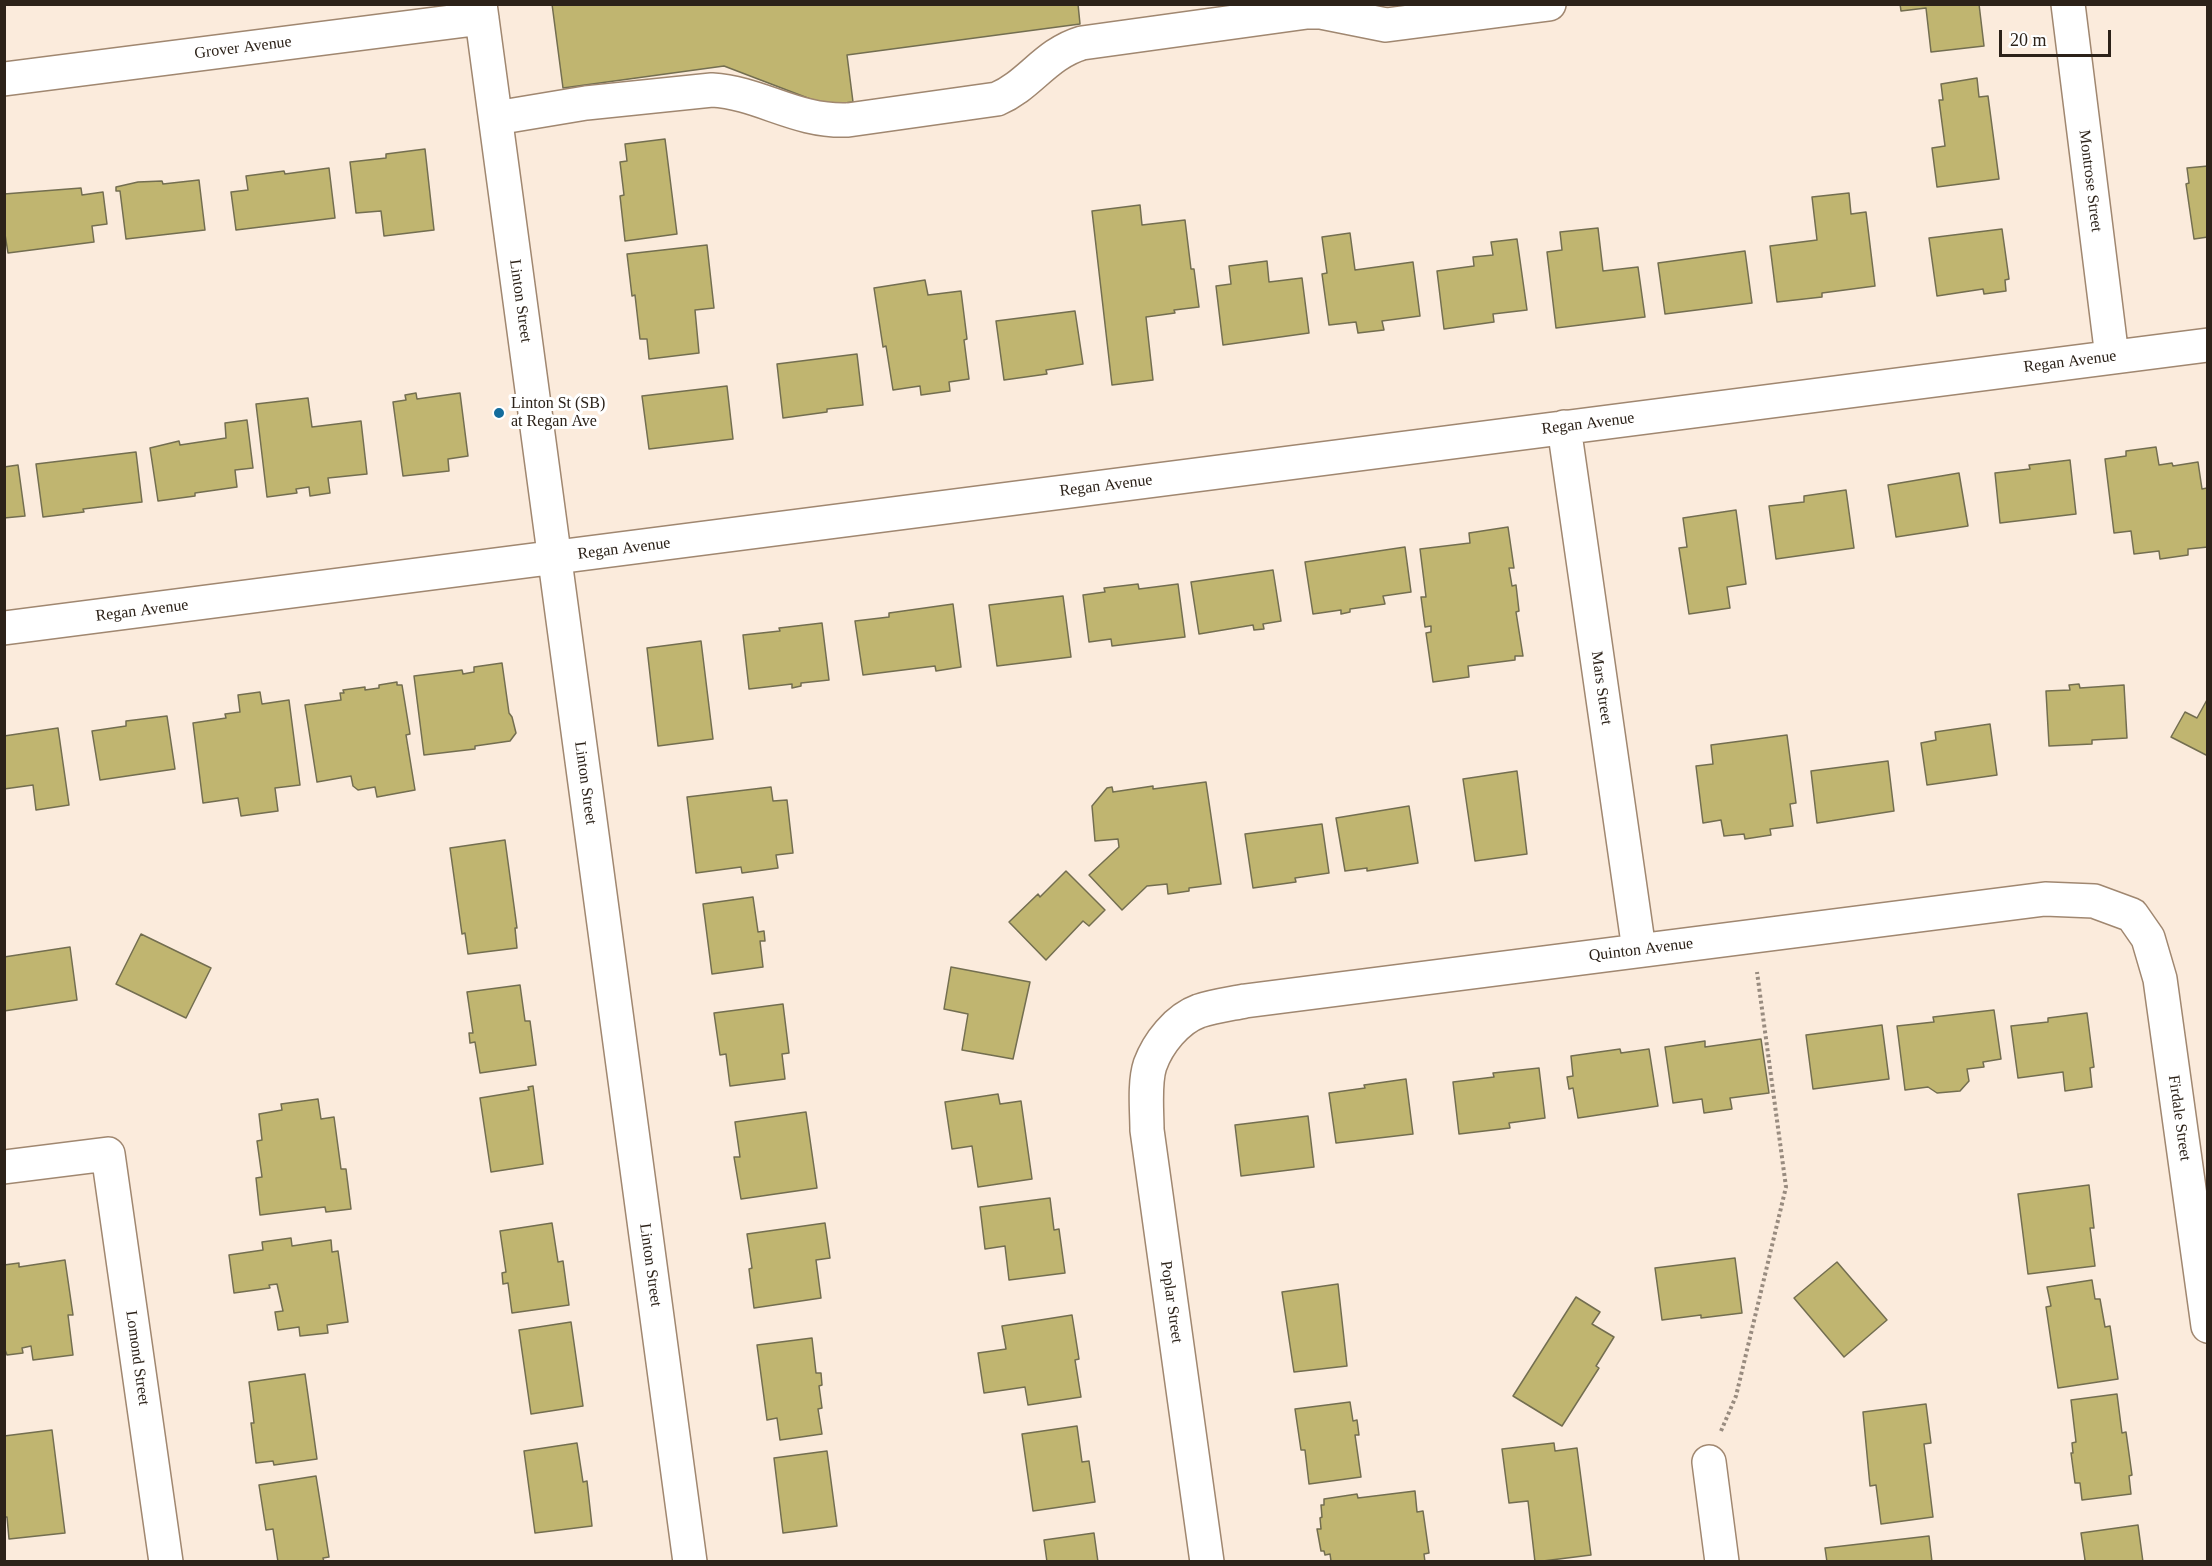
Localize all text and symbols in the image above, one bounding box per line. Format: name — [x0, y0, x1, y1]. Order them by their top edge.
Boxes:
scale bar — [2002, 18, 2114, 56]
text: 20 m — [2010, 30, 2047, 50]
street label: Grover Avenue — [193, 33, 293, 63]
street label: Montrose Street — [2074, 129, 2106, 233]
street label: Linton Street — [505, 258, 535, 344]
street label: Regan Avenue — [2022, 347, 2118, 377]
place label: Linton St (SB) at Regan Ave — [511, 394, 605, 432]
marker: Linton St (SB) at Regan Ave — [492, 406, 506, 420]
street label: Regan Avenue — [1540, 409, 1636, 439]
street label: Regan Avenue — [1058, 471, 1154, 501]
street label: Regan Avenue — [576, 534, 672, 564]
street label: Regan Avenue — [94, 596, 190, 626]
street label: Mars Street — [1586, 650, 1616, 726]
street label: Linton Street — [570, 740, 600, 826]
street label: Quinton Avenue — [1588, 934, 1694, 966]
street label: Firdale Street — [2163, 1074, 2195, 1162]
street label: Linton Street — [635, 1222, 665, 1308]
street label: Poplar Street — [1156, 1260, 1186, 1344]
street label: Lomond Street — [121, 1309, 153, 1407]

